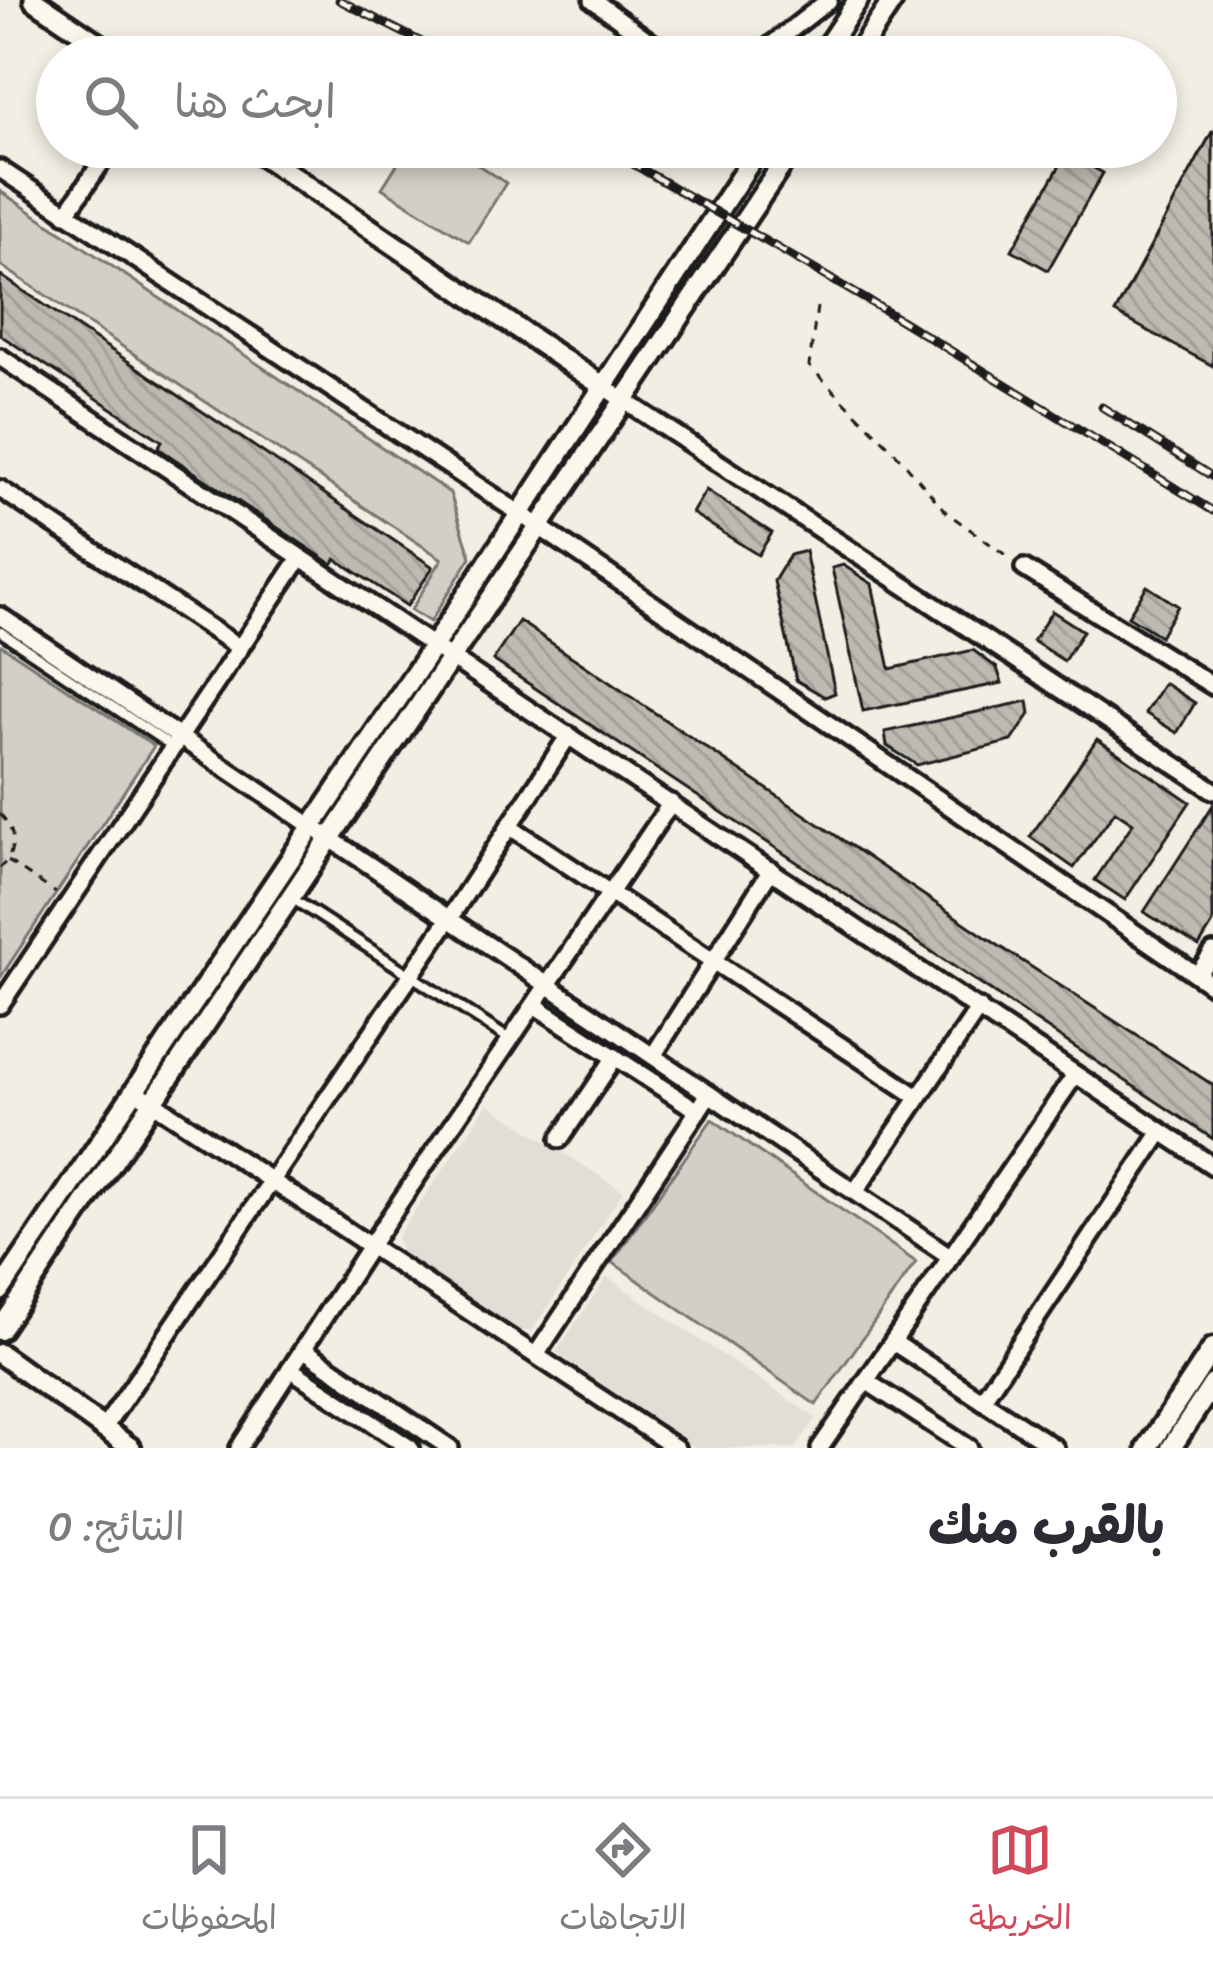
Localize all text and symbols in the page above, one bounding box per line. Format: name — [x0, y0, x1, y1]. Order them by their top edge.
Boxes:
search box — [36, 36, 1177, 168]
text: ابحث هنا — [174, 62, 336, 142]
icon: search — [78, 69, 144, 135]
text: بالقرب منك — [928, 1481, 1165, 1571]
text: النتائج: 0 — [48, 1492, 185, 1561]
tab: المحفوظات — [141, 1817, 277, 1947]
tab: الاتجاهات — [559, 1817, 687, 1947]
tab: الخريطة — [969, 1817, 1072, 1947]

